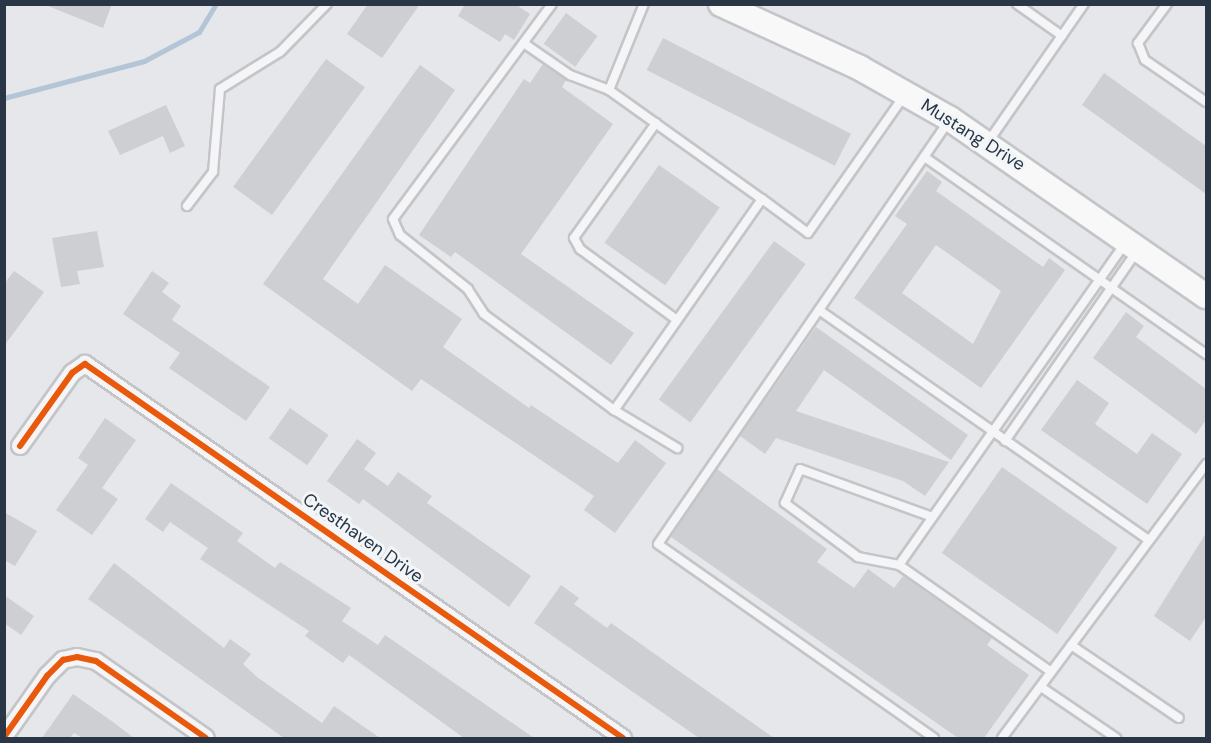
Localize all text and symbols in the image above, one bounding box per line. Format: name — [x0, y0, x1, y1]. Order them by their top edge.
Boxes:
street label: Mustang Drive — [917, 94, 1029, 176]
street label: Cresthaven Drive — [299, 488, 427, 588]

